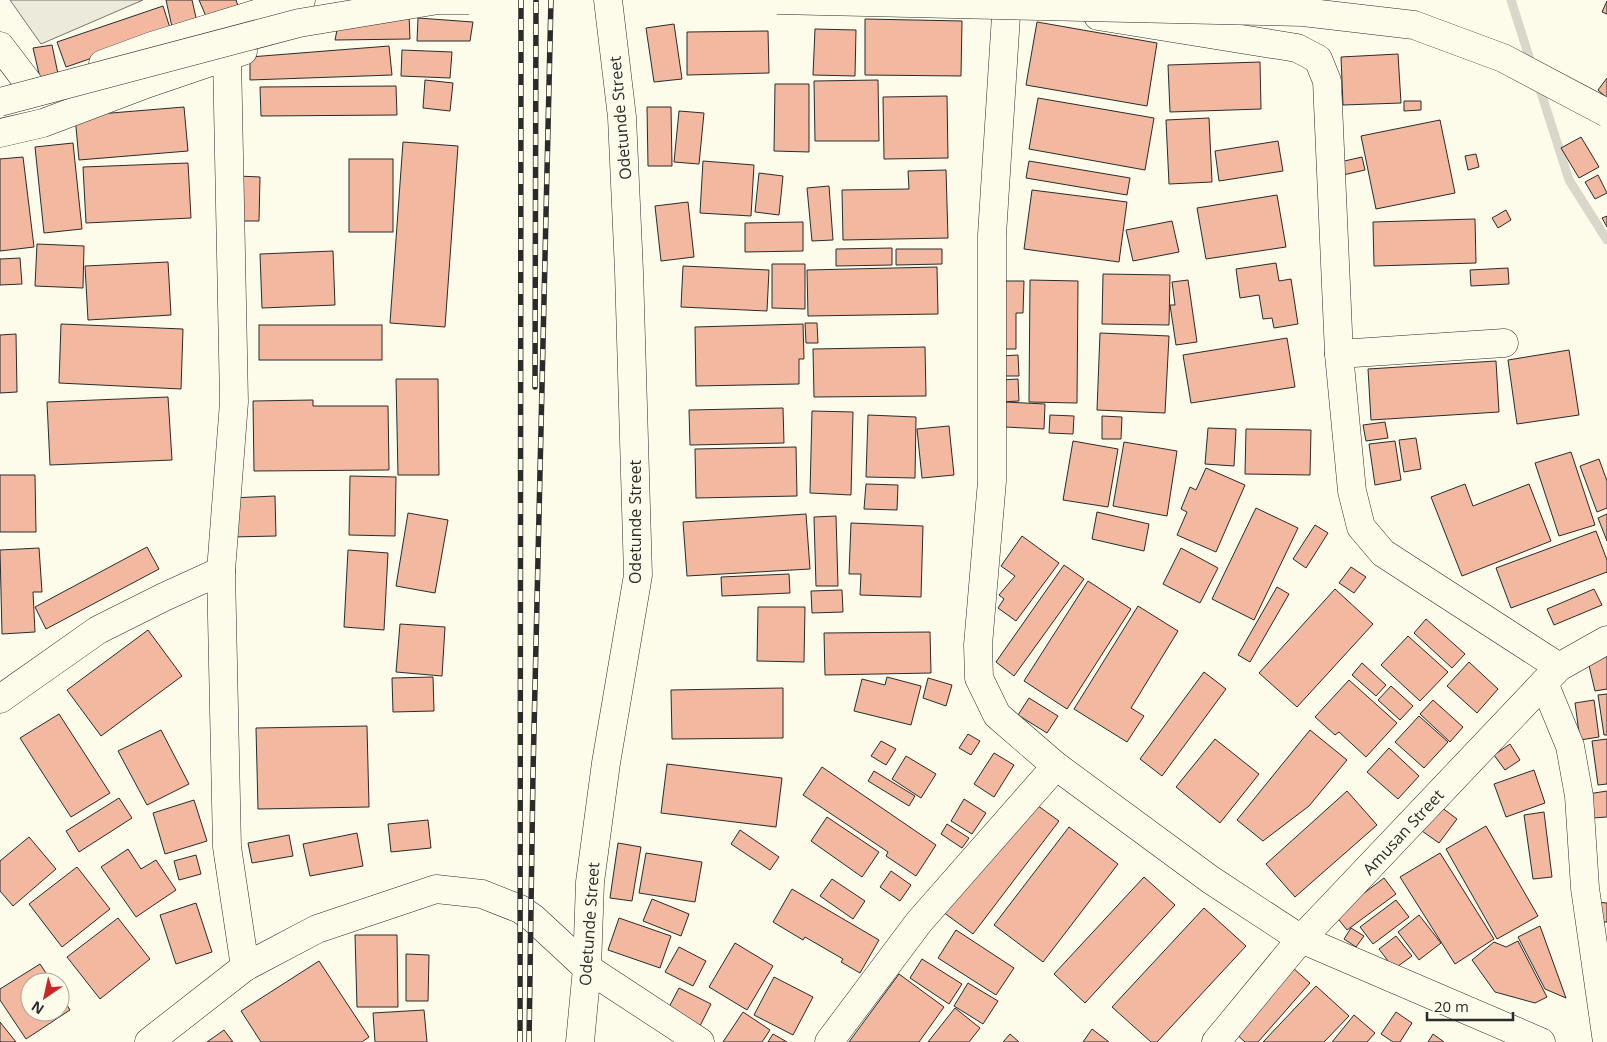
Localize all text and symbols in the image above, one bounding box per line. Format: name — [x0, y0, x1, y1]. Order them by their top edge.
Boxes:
street label: Odetunde Street — [604, 55, 636, 181]
street label: Odetunde Street — [624, 460, 646, 584]
street label: Amusan Street — [1357, 784, 1449, 880]
street label: Odetunde Street — [574, 861, 604, 987]
north arrow — [20, 972, 70, 1022]
scale bar — [1427, 990, 1513, 1022]
text: 20 m — [1434, 996, 1469, 1016]
text: N — [27, 997, 47, 1019]

